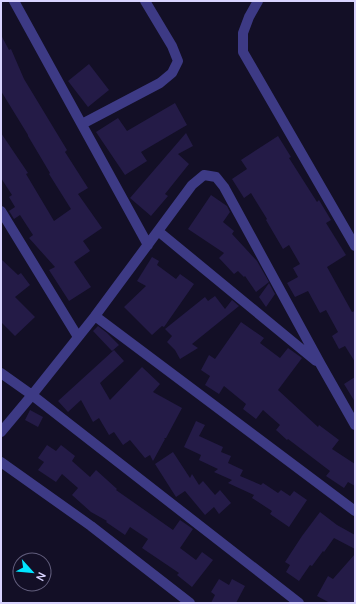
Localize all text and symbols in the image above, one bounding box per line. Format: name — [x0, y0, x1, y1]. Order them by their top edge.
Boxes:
north arrow — [12, 552, 52, 592]
text: N — [33, 570, 50, 584]

